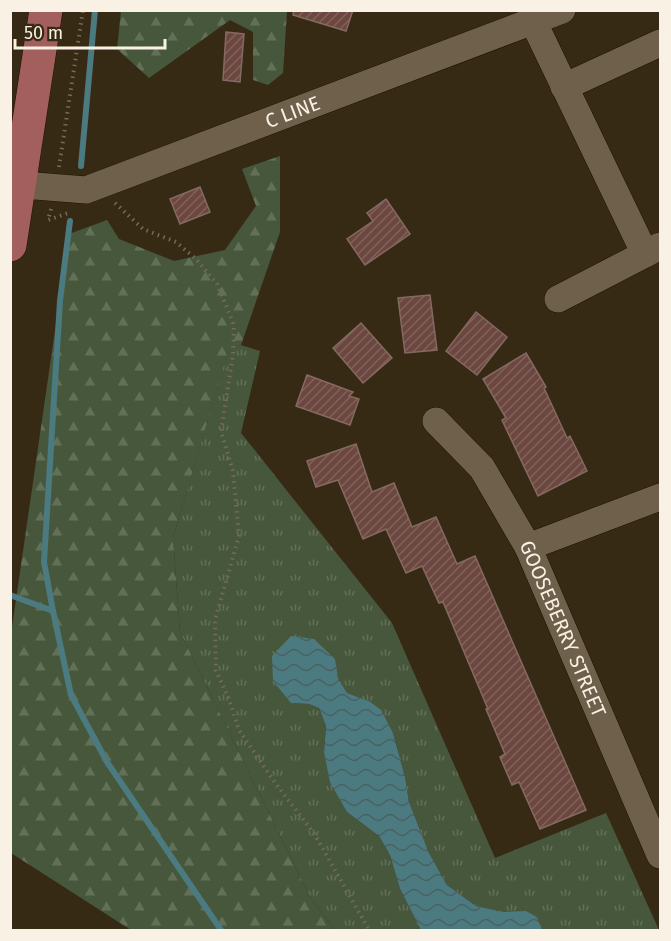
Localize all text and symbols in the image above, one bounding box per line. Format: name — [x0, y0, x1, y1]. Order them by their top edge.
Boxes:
scale bar — [15, 12, 165, 50]
text: 50 m — [24, 22, 63, 44]
street label: C LINE — [262, 91, 323, 133]
street label: GOOSEBERRY STREET — [515, 537, 612, 721]

